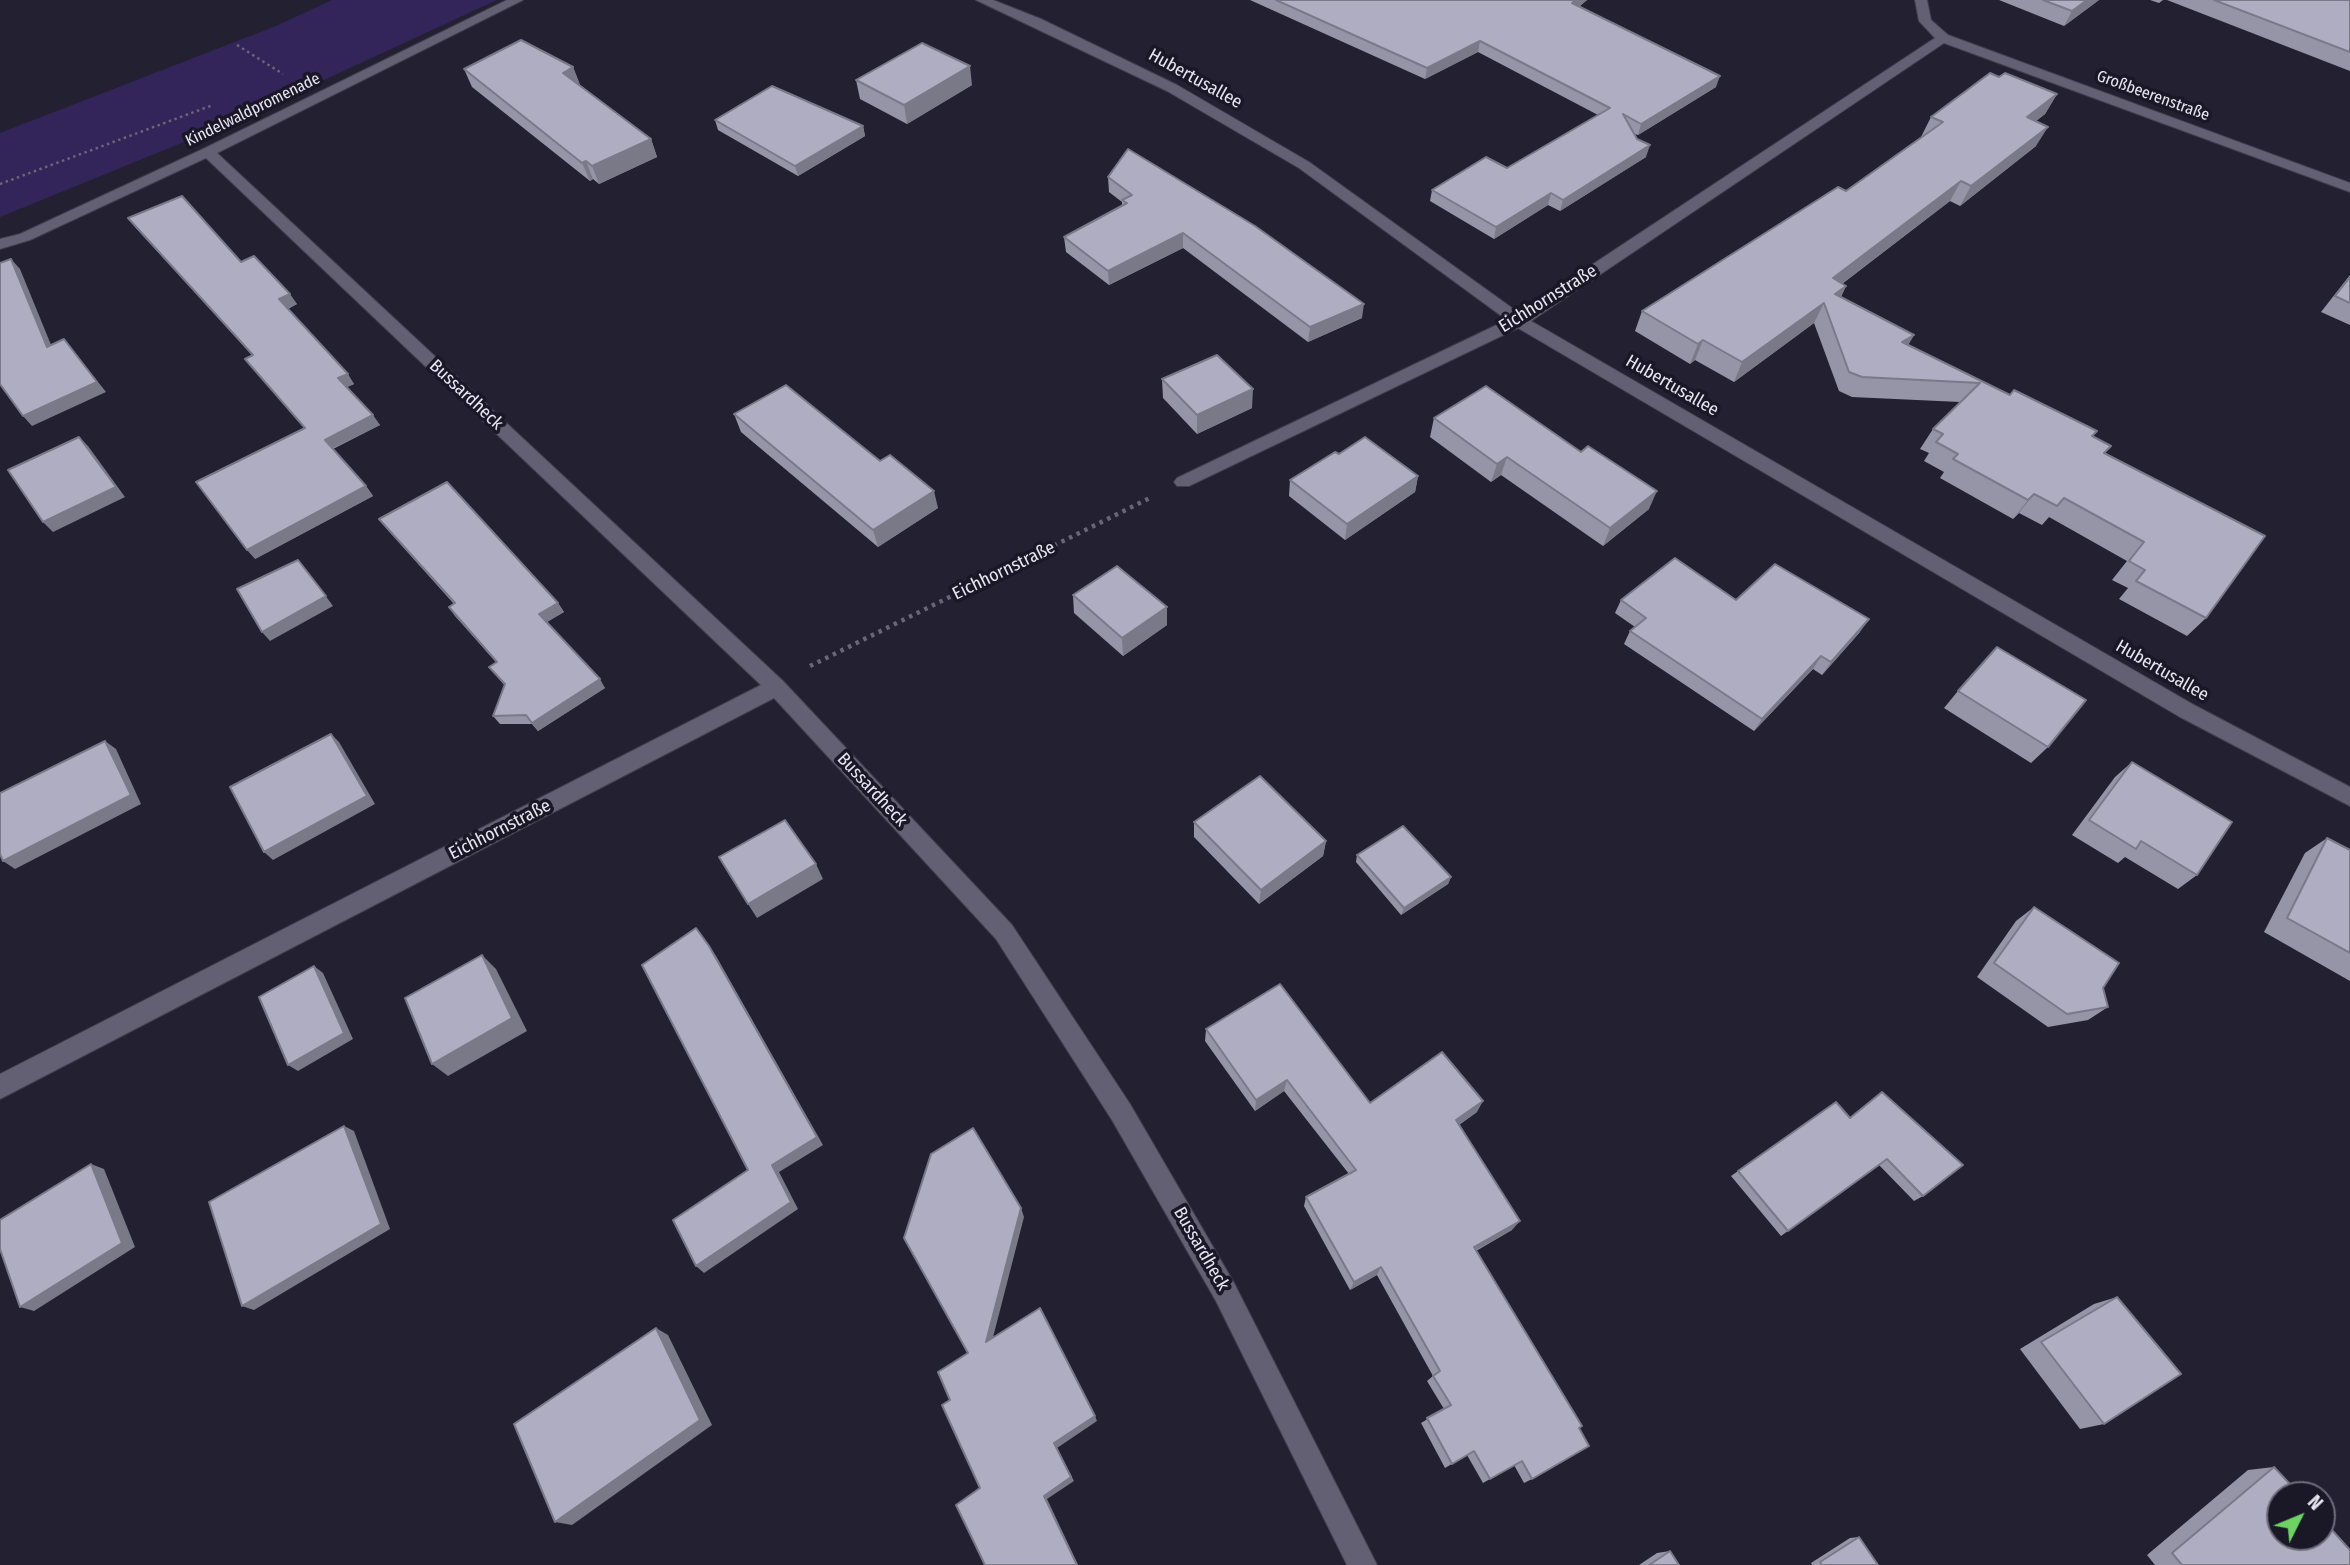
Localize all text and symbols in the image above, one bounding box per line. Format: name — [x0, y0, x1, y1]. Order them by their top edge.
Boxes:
street label: Hubertusallee — [1144, 44, 1246, 114]
street label: Großbeerenstraße — [2094, 67, 2212, 125]
street label: Kindelwaldpromenade — [183, 69, 323, 151]
street label: Eichhornstraße — [1495, 260, 1601, 338]
street label: Hubertusallee — [1622, 351, 1722, 421]
street label: Bussardheck — [425, 355, 507, 435]
street label: Eichhornstraße — [949, 537, 1059, 605]
street label: Hubertusallee — [2112, 636, 2212, 706]
street label: Bussardheck — [832, 749, 912, 831]
street label: Eichhornstraße — [445, 795, 555, 865]
street label: Bussardheck — [1168, 1203, 1234, 1295]
north arrow — [2266, 1481, 2336, 1551]
text: N — [2303, 1491, 2328, 1515]

